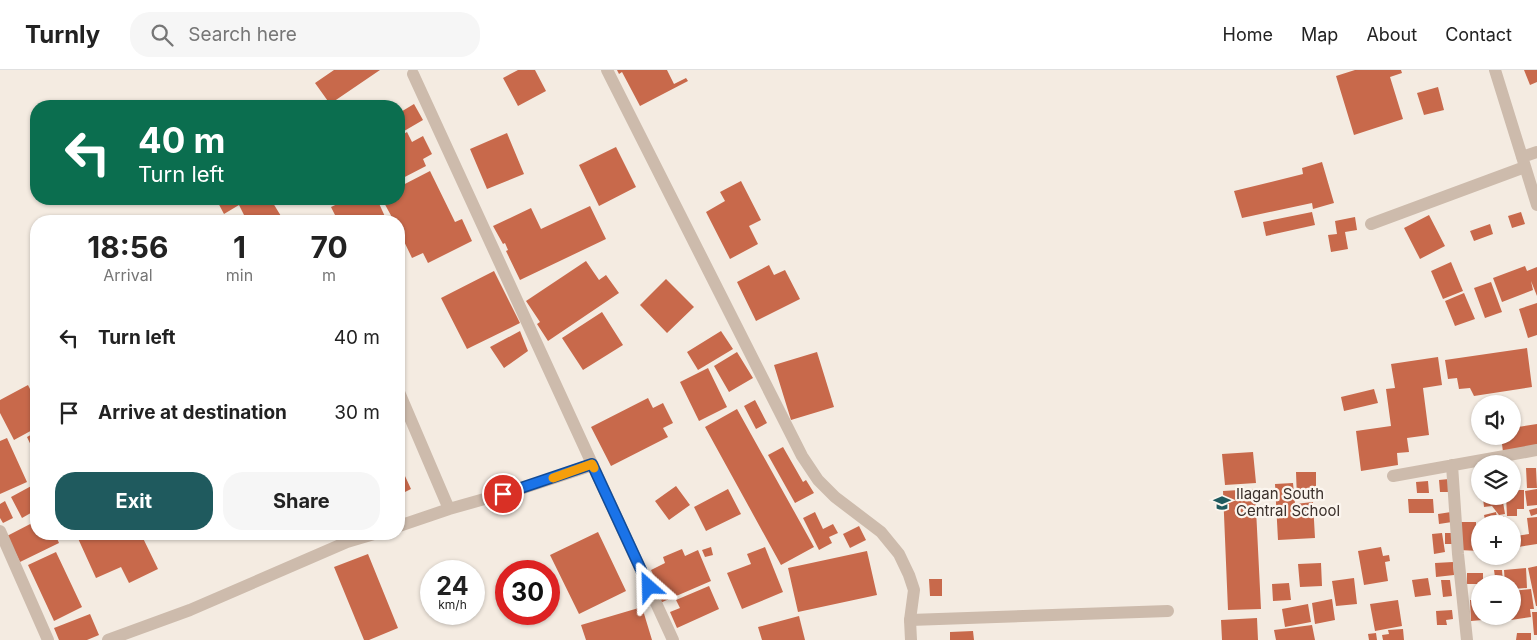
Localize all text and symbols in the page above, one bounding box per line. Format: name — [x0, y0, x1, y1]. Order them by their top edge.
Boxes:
search box — [130, 12, 480, 57]
text: Turnly — [25, 20, 100, 49]
icon: search — [148, 21, 176, 49]
text: Search here — [188, 23, 297, 46]
text: Home — [1223, 24, 1273, 45]
text: Map — [1301, 24, 1338, 45]
text: About — [1366, 24, 1417, 45]
text: Contact — [1445, 24, 1512, 45]
text: 40 m — [138, 119, 226, 161]
icon: left — [55, 120, 120, 185]
text: Turn left — [138, 161, 224, 187]
text: 18:56 — [87, 229, 168, 265]
text: 1 — [233, 229, 246, 265]
text: 70 — [310, 229, 348, 265]
text: Arrival — [103, 265, 153, 285]
text: min — [226, 265, 253, 285]
text: m — [322, 265, 336, 285]
icon: left — [55, 324, 83, 352]
text: Turn left — [98, 326, 176, 349]
text: 40 m — [334, 326, 380, 349]
map controls — [1471, 395, 1521, 625]
button: sound — [1471, 395, 1521, 445]
icon: arrive — [55, 399, 83, 427]
text: Arrive at destination — [98, 401, 287, 424]
text: 30 m — [334, 401, 380, 424]
button: layers — [1471, 455, 1521, 505]
button: Exit — [55, 472, 213, 530]
button: Share — [223, 472, 380, 530]
pin — [482, 473, 524, 515]
icon: arrive — [489, 480, 517, 508]
place label: Ilagan South Central School — [1236, 484, 1340, 520]
school or university icon: Ilagan South Central School — [1212, 493, 1232, 513]
button: + — [1471, 515, 1521, 565]
speed limit sign: 30 — [495, 560, 560, 625]
position arrow — [622, 560, 674, 612]
text: 24 — [436, 571, 469, 601]
button: − — [1471, 575, 1521, 625]
text: km/h — [438, 597, 467, 612]

